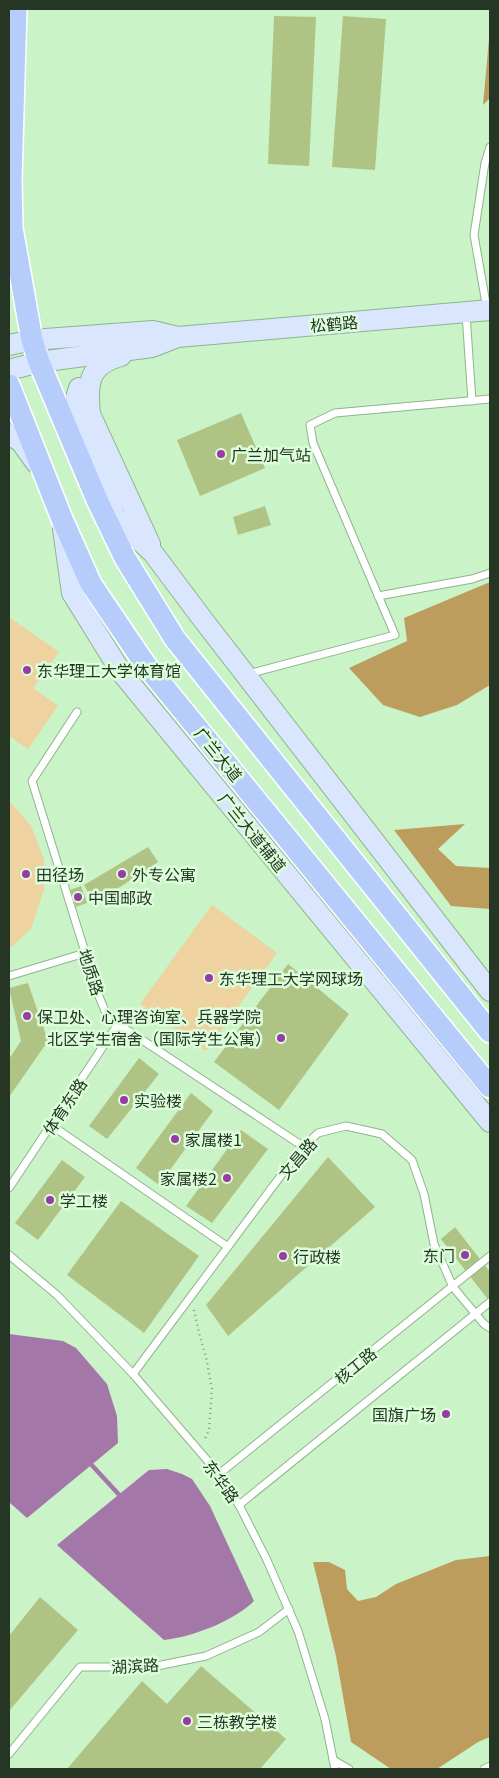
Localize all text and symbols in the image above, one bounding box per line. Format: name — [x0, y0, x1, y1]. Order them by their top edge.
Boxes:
street label: 松鹤路 — [309, 309, 359, 337]
place label: 广兰加气站 — [231, 442, 311, 466]
marker: 广兰加气站 — [215, 448, 227, 460]
place label: 东华理工大学体育馆 — [37, 658, 181, 682]
marker: 东华理工大学体育馆 — [21, 664, 33, 676]
street label: 广兰大道 — [190, 722, 248, 786]
street label: 广兰大道辅道 — [213, 787, 293, 877]
place label: 田径场 — [36, 862, 84, 886]
place label: 外专公寓 — [132, 862, 196, 886]
marker: 田径场 — [20, 868, 32, 880]
marker: 外专公寓 — [116, 868, 128, 880]
place label: 中国邮政 — [88, 885, 152, 909]
marker: 中国邮政 — [72, 891, 84, 903]
street label: 地质路 — [73, 945, 111, 999]
place label: 东华理工大学网球场 — [219, 966, 363, 990]
marker: 东华理工大学网球场 — [203, 972, 215, 984]
place label: 保卫处、心理咨询室、兵器学院 — [37, 1004, 261, 1028]
marker: 保卫处、心理咨询室、兵器学院 — [21, 1010, 33, 1022]
place label: 北区学生宿舍（国际学生公寓） — [47, 1026, 271, 1050]
marker: 北区学生宿舍（国际学生公寓） — [275, 1032, 287, 1044]
street label: 体育东路 — [36, 1073, 92, 1139]
place label: 实验楼 — [134, 1088, 182, 1112]
marker: 实验楼 — [118, 1094, 130, 1106]
place label: 家属楼1 — [185, 1127, 242, 1151]
street label: 文昌路 — [272, 1132, 322, 1184]
marker: 家属楼1 — [169, 1133, 181, 1145]
place label: 家属楼2 — [160, 1166, 217, 1190]
marker: 家属楼2 — [221, 1172, 233, 1184]
place label: 学工楼 — [60, 1188, 108, 1212]
marker: 学工楼 — [44, 1194, 56, 1206]
place label: 东门 — [423, 1243, 455, 1267]
place label: 行政楼 — [293, 1244, 341, 1268]
marker: 东门 — [459, 1249, 471, 1261]
marker: 行政楼 — [277, 1250, 289, 1262]
street label: 核工路 — [329, 1341, 381, 1389]
place label: 国旗广场 — [372, 1402, 436, 1426]
marker: 国旗广场 — [440, 1408, 452, 1420]
street label: 东华路 — [198, 1455, 246, 1507]
street label: 湖滨路 — [110, 1652, 160, 1678]
place label: 三栋教学楼 — [197, 1709, 277, 1733]
marker: 三栋教学楼 — [181, 1715, 193, 1727]

